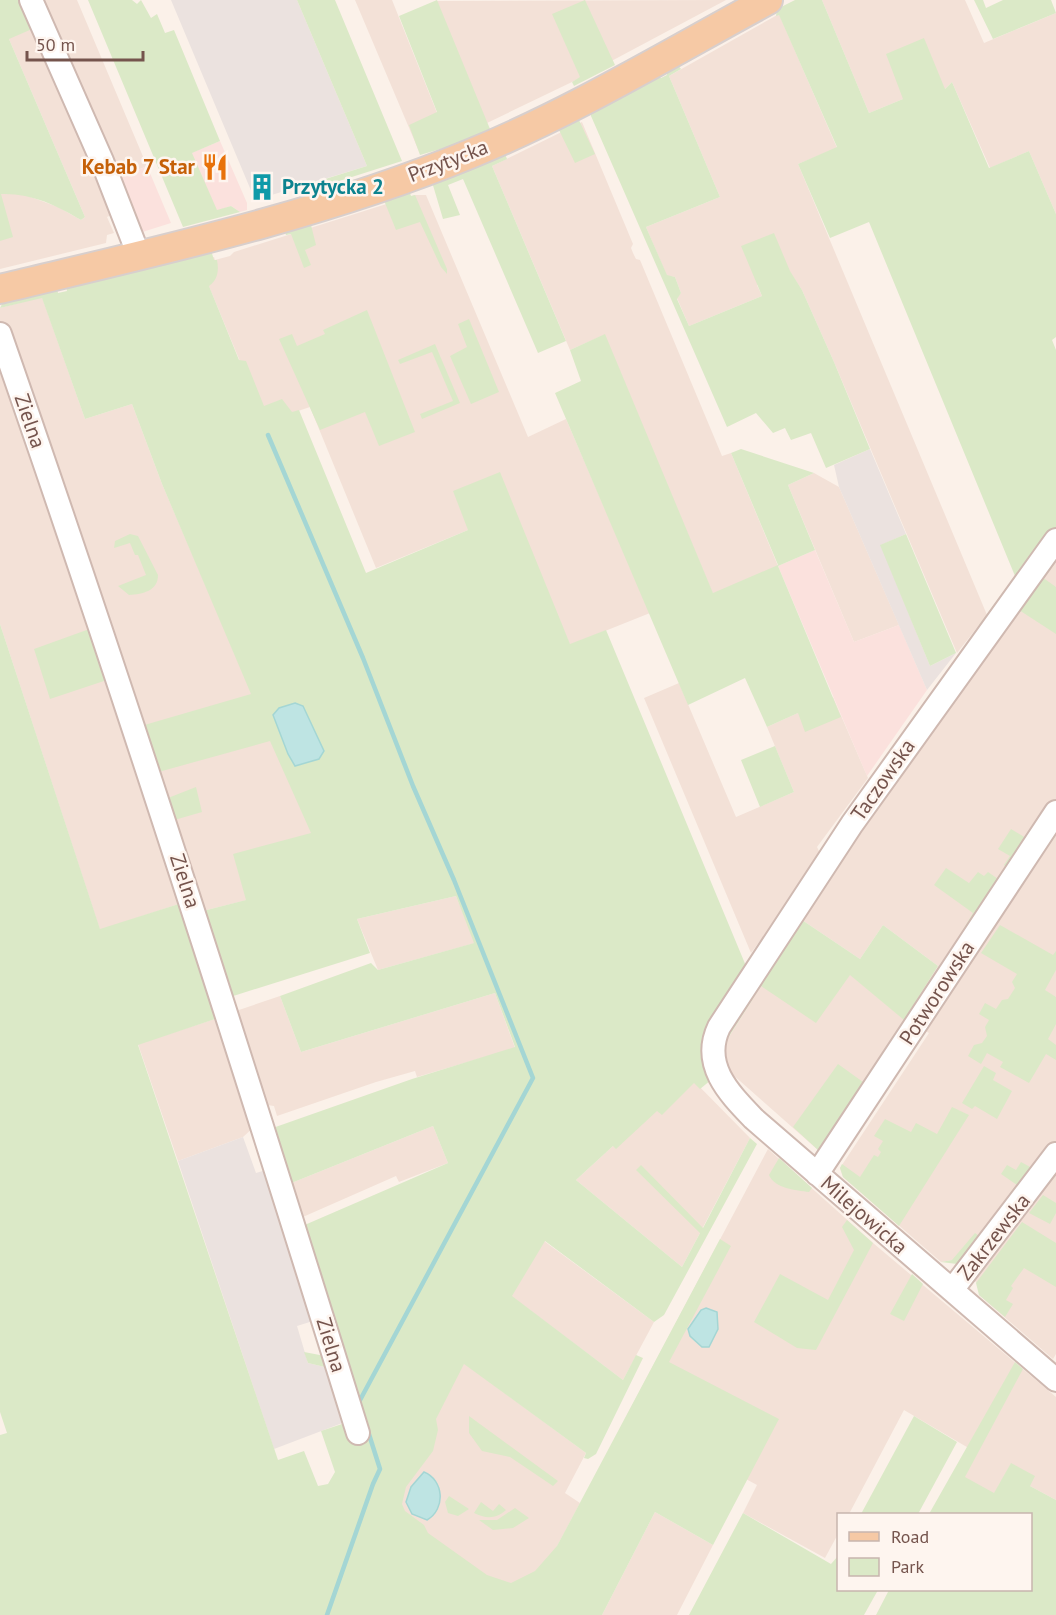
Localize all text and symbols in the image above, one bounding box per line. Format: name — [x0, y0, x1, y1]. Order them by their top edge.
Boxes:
scale bar — [27, 24, 142, 62]
text: 50 m — [36, 33, 75, 56]
street label: Przytycka — [404, 133, 492, 188]
restaurant icon: Kebab 7 Star — [200, 152, 230, 182]
place label: Kebab 7 Star — [82, 153, 196, 180]
building icon: Przytycka 2 — [247, 172, 277, 202]
place label: Przytycka 2 — [282, 173, 384, 200]
street label: Zielna — [9, 390, 52, 452]
street label: Taczowska — [845, 734, 921, 826]
street label: Zielna — [164, 850, 207, 912]
street label: Potworowska — [893, 936, 980, 1050]
street label: Milejowicka — [815, 1169, 913, 1260]
street label: Zakrzewska — [951, 1188, 1036, 1286]
street label: Zielna — [310, 1314, 353, 1375]
legend — [837, 1513, 1032, 1591]
text: Road — [891, 1525, 929, 1548]
text: Park — [891, 1555, 924, 1578]

